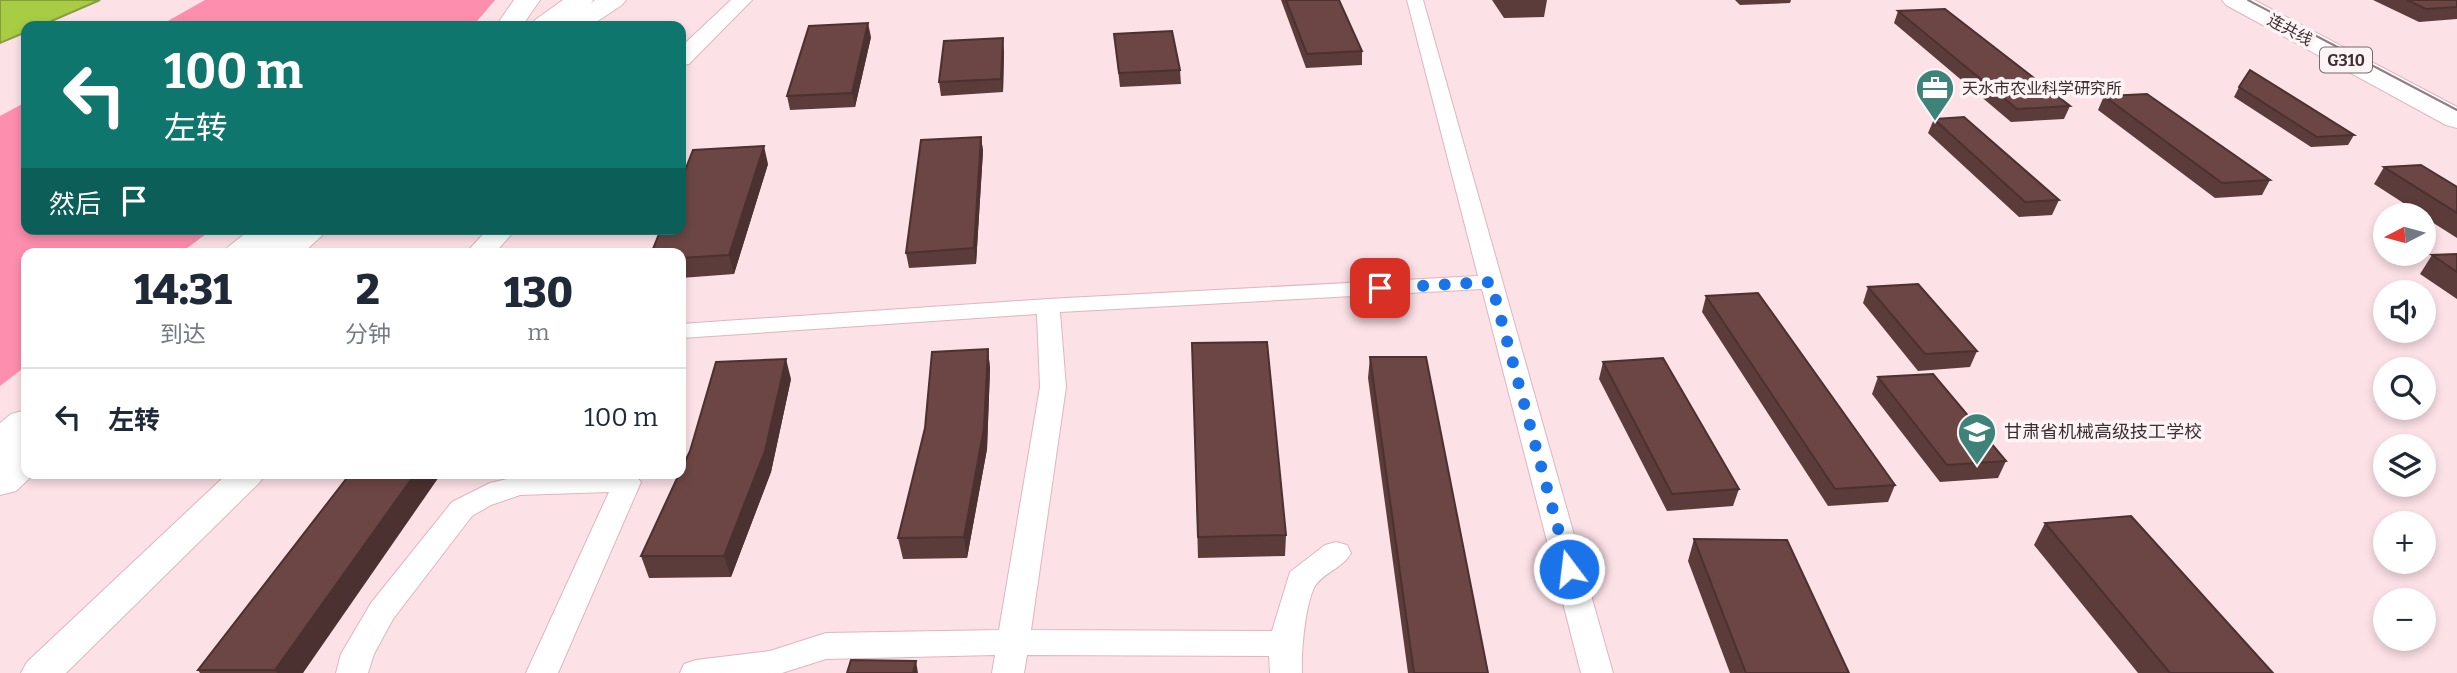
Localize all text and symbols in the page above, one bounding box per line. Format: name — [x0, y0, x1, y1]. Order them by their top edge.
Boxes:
street label: 连共线 — [2264, 10, 2316, 50]
text: 100 m — [164, 42, 303, 101]
road number: G310 — [2320, 48, 2372, 72]
icon: left — [49, 49, 140, 140]
office icon: 天水市农业科学研究所 — [1914, 67, 1956, 122]
place label: 天水市农业科学研究所 — [1962, 79, 2122, 98]
text: 左转 — [164, 109, 228, 147]
icon: arrive — [115, 182, 153, 220]
text: 然后 — [49, 189, 101, 220]
north arrow — [2373, 203, 2436, 266]
map controls — [2373, 203, 2436, 651]
pin — [1350, 258, 1410, 318]
text: 14:31 — [134, 265, 232, 315]
text: 2 — [356, 265, 380, 315]
text: 130 — [504, 268, 573, 318]
icon: arrive — [1361, 269, 1399, 307]
button: sound — [2373, 280, 2436, 343]
text: m — [527, 318, 549, 346]
text: 到达 — [160, 320, 206, 348]
text: 分钟 — [345, 320, 391, 348]
button: search — [2373, 357, 2436, 420]
icon: left — [49, 398, 87, 436]
text: 100 m — [584, 402, 658, 433]
text: 左转 — [108, 405, 160, 436]
school or university icon: 甘肃省机械高级技工学校 — [1956, 411, 1998, 466]
place label: 甘肃省机械高级技工学校 — [2004, 421, 2202, 443]
button: layers — [2373, 434, 2436, 497]
button: + — [2373, 511, 2436, 574]
position arrow — [1532, 532, 1606, 606]
button: − — [2373, 588, 2436, 651]

